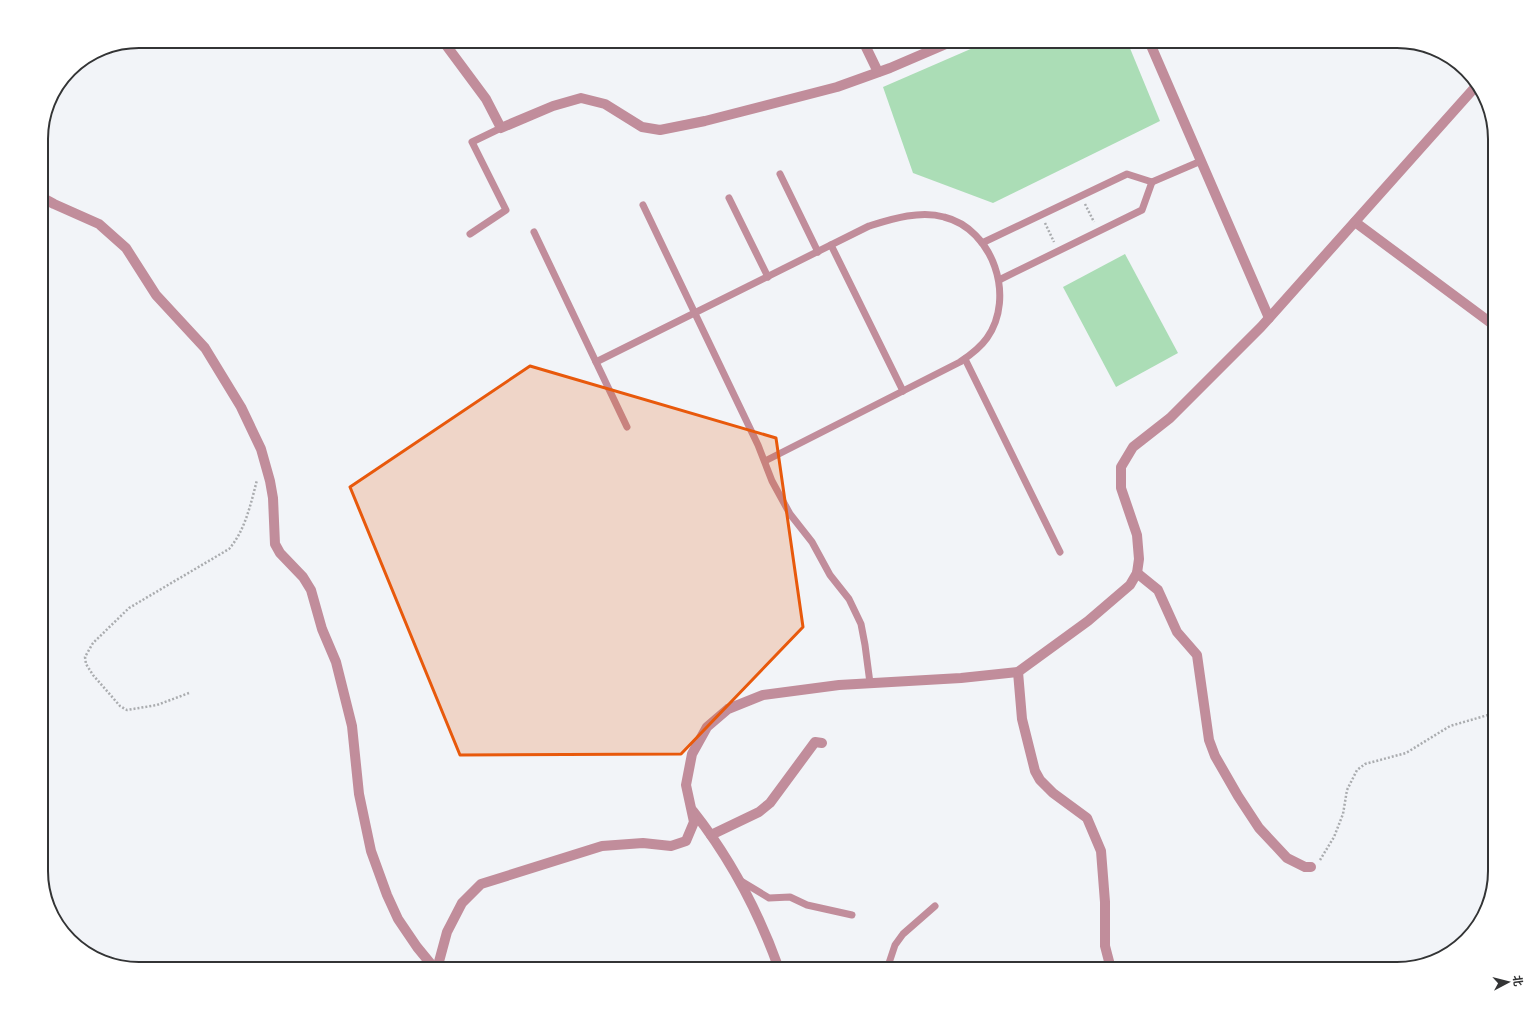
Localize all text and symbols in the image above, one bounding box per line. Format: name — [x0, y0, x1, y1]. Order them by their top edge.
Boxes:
north arrow — [1488, 962, 1528, 1002]
text: 北 — [1510, 975, 1525, 987]

